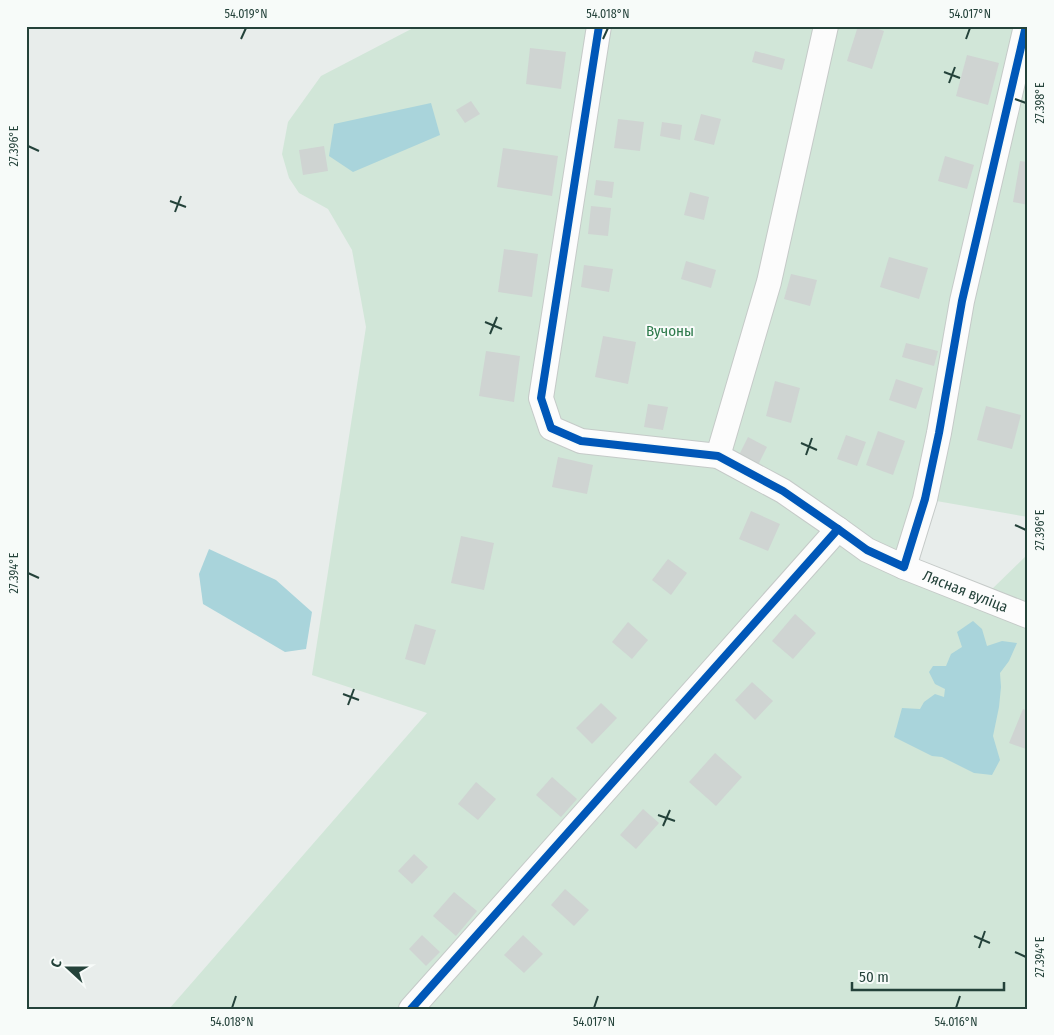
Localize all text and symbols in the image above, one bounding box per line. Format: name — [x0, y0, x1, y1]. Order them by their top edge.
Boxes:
text: 54.019°N — [224, 7, 268, 21]
text: 54.018°N — [586, 7, 630, 21]
text: 54.017°N — [949, 7, 991, 21]
text: 27.398°E — [1033, 82, 1047, 124]
text: 27.396°E — [7, 125, 21, 166]
park label: Вучоны — [646, 322, 694, 340]
text: 27.396°E — [1033, 509, 1047, 550]
text: 27.394°E — [7, 552, 21, 593]
street label: Лясная вуліца — [920, 566, 1010, 616]
text: 27.394°E — [1033, 936, 1047, 977]
north arrow — [42, 942, 92, 992]
text: С — [47, 956, 66, 970]
scale bar — [852, 960, 1004, 992]
text: 50 m — [859, 968, 889, 986]
text: 54.018°N — [210, 1015, 254, 1029]
text: 54.017°N — [573, 1015, 615, 1029]
text: 54.016°N — [934, 1015, 978, 1029]

